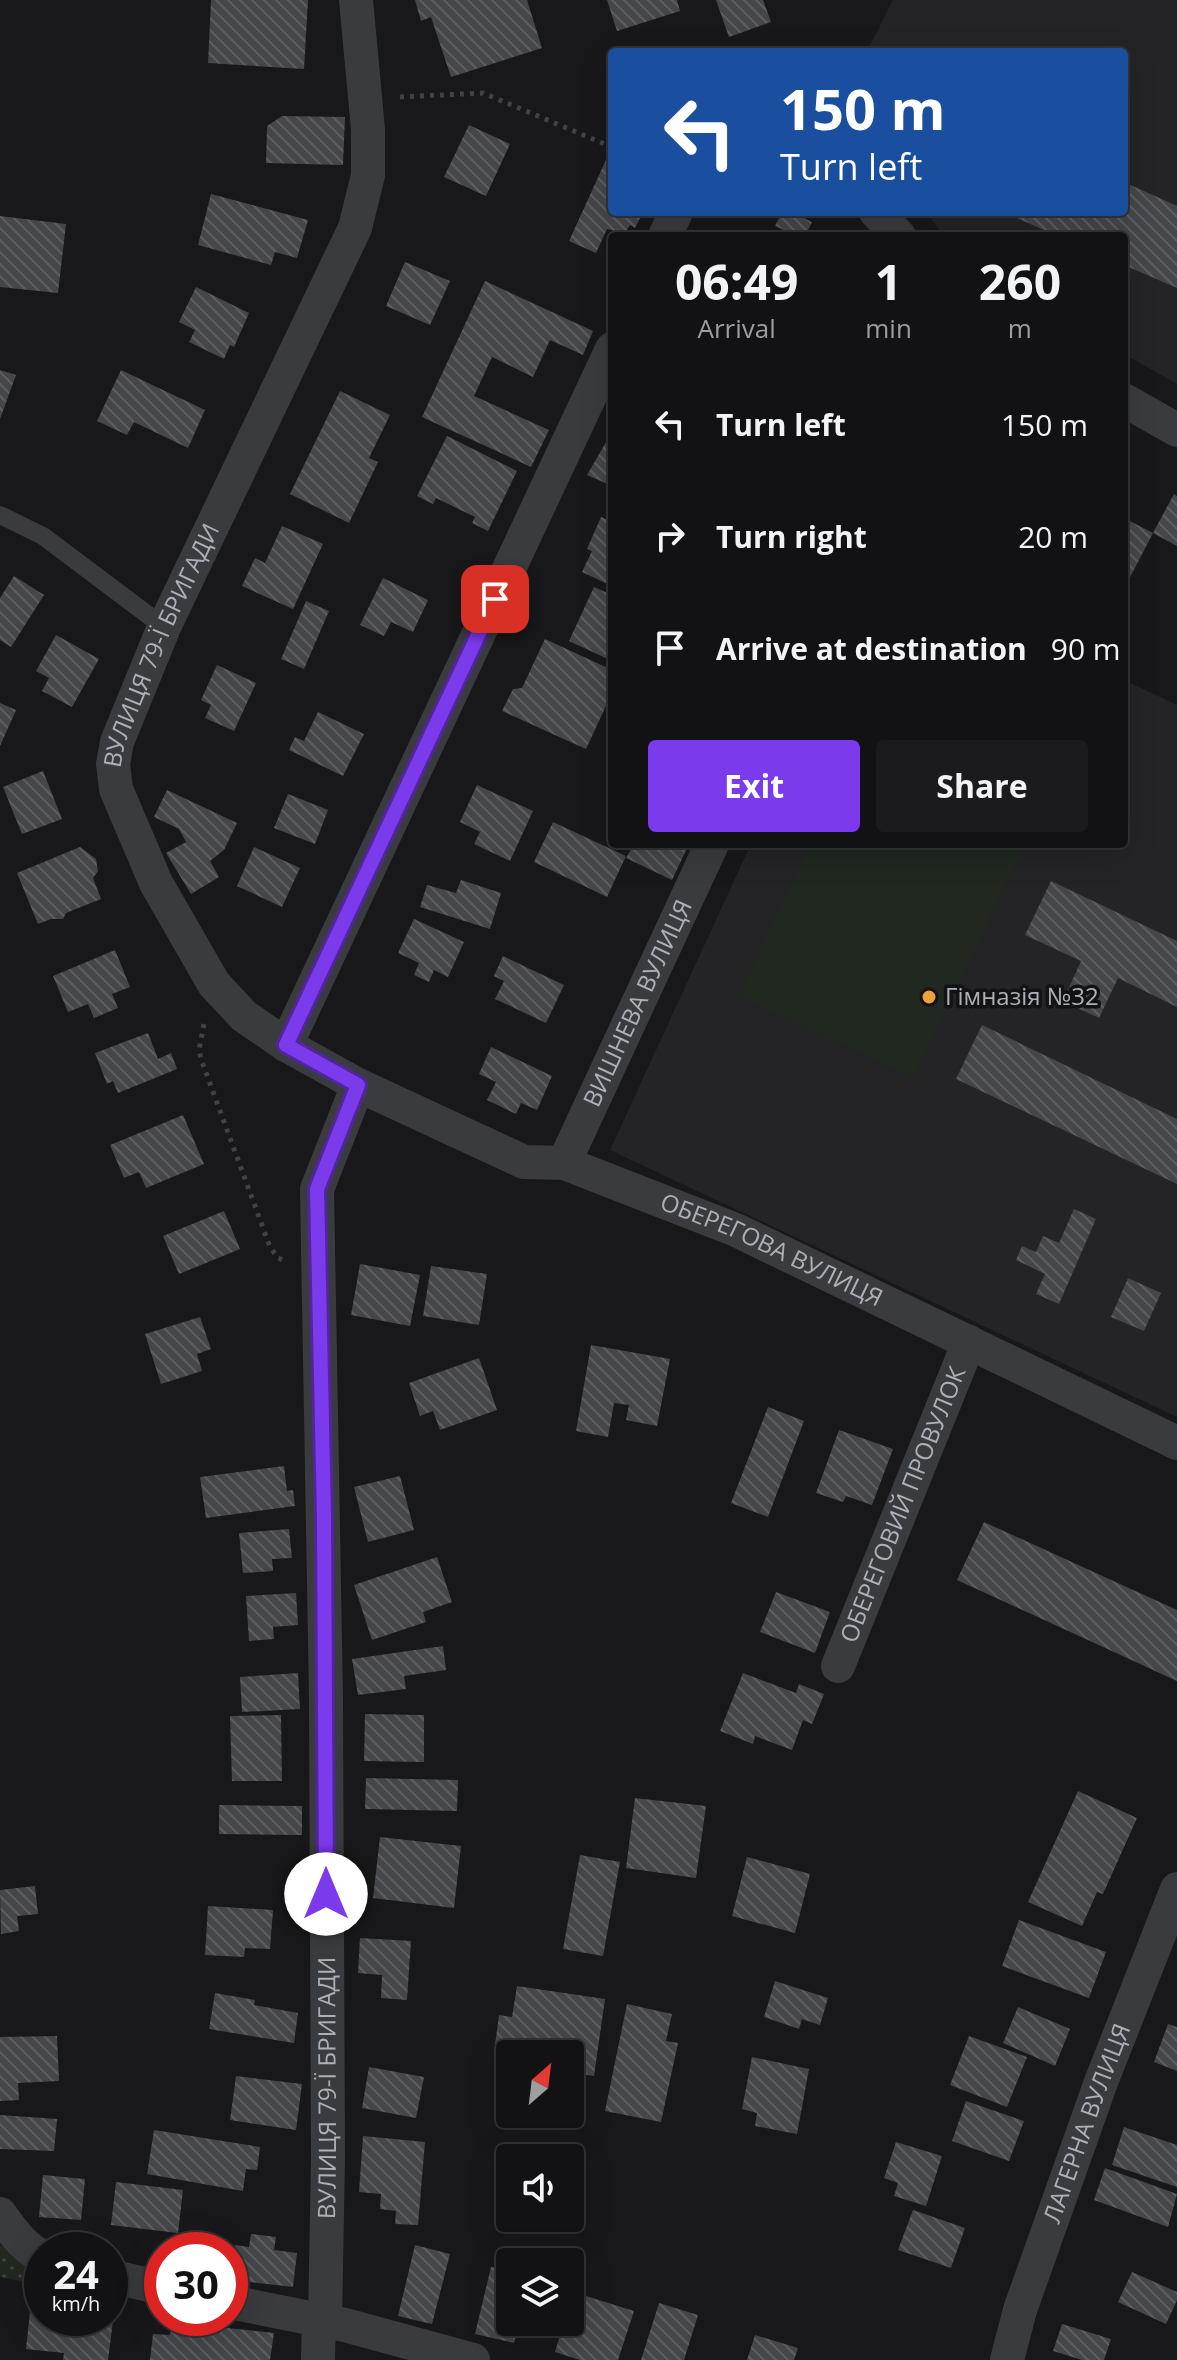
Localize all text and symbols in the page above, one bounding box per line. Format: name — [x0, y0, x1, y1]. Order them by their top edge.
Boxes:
text: 150 m — [780, 70, 946, 146]
icon: left — [648, 80, 752, 184]
text: Turn left — [780, 142, 922, 191]
text: 06:49 — [675, 249, 798, 314]
text: 1 — [875, 249, 902, 314]
text: 260 — [979, 249, 1061, 314]
text: Arrival — [697, 310, 776, 346]
text: min — [865, 310, 912, 346]
text: m — [1008, 310, 1032, 346]
icon: left — [648, 402, 692, 446]
text: Turn left — [716, 404, 846, 445]
text: 150 m — [1001, 404, 1088, 445]
icon: right — [648, 514, 692, 558]
text: Turn right — [716, 516, 867, 557]
text: 20 m — [1018, 516, 1088, 557]
street label: ВУЛИЦЯ 79-Ї БРИГАДИ — [95, 518, 226, 770]
pin — [461, 565, 529, 633]
icon: arrive — [473, 577, 517, 621]
icon: arrive — [648, 626, 692, 670]
text: Arrive at destination — [716, 628, 1027, 669]
text: 90 m — [1051, 628, 1121, 669]
button: Exit — [648, 740, 860, 832]
button: Share — [876, 740, 1088, 832]
street label: ВИШНЕВА ВУЛИЦЯ — [574, 894, 699, 1112]
place label: Гімназія №32 — [945, 979, 1099, 1012]
marker: Гімназія №32 — [920, 988, 938, 1006]
street label: ОБЕРЕГОВА ВУЛИЦЯ — [656, 1184, 889, 1313]
street label: ОБЕРЕГОВИЙ ПРОВУЛОК — [831, 1361, 973, 1647]
position arrow — [284, 1852, 368, 1936]
street label: ВУЛИЦЯ 79-Ї БРИГАДИ — [309, 1957, 343, 2219]
street label: ЛАГЕРНА ВУЛИЦЯ — [1034, 2018, 1137, 2227]
north arrow — [496, 2040, 584, 2128]
map controls — [496, 2040, 584, 2336]
button: sound — [496, 2144, 584, 2232]
speed limit sign: 30 — [144, 2232, 248, 2336]
text: 24 — [53, 2246, 99, 2301]
button: layers — [496, 2248, 584, 2336]
text: km/h — [52, 2290, 100, 2317]

